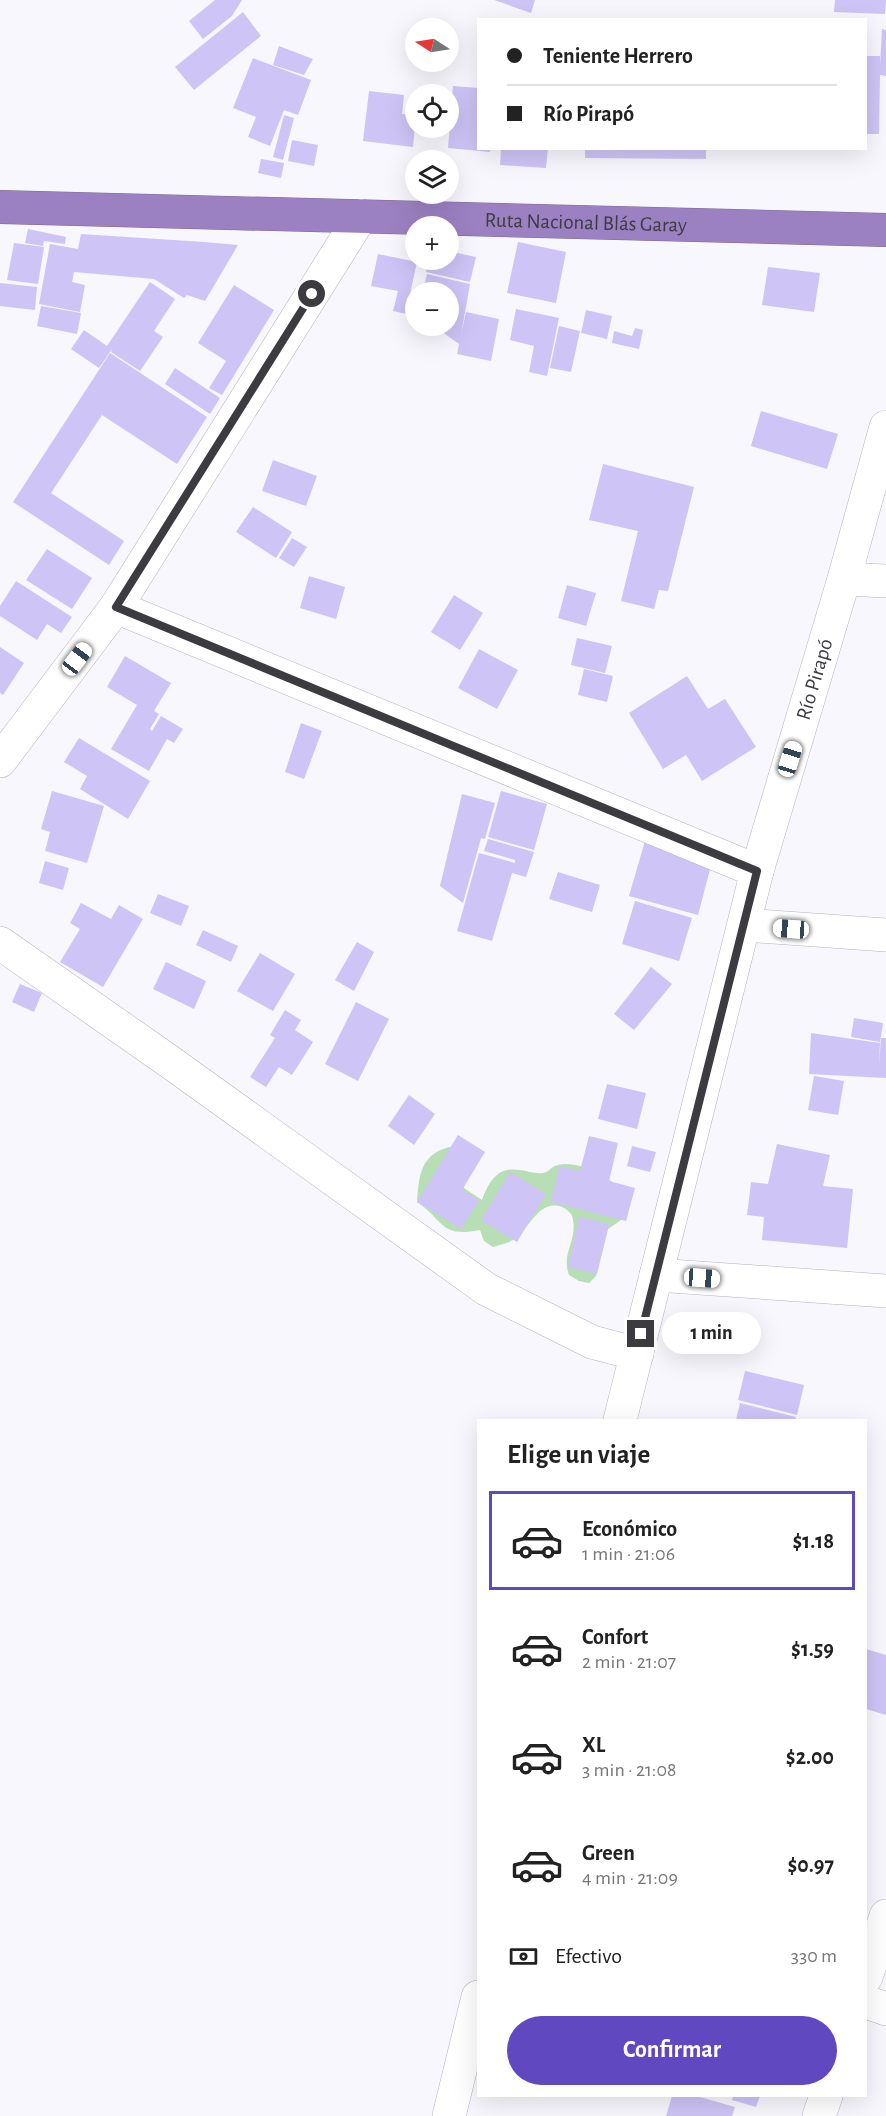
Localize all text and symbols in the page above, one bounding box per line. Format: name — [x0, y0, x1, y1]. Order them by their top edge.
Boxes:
north arrow — [405, 18, 459, 72]
map controls — [405, 18, 459, 336]
text: Teniente Herrero — [543, 45, 693, 67]
button: locate — [405, 84, 459, 138]
text: Río Pirapó — [543, 103, 634, 125]
button: layers — [405, 150, 459, 204]
street label: Ruta Nacional Blás Garay — [484, 209, 687, 235]
button: + — [405, 216, 459, 270]
route start — [298, 280, 325, 307]
button: − — [405, 282, 459, 336]
street label: Río Pirapó — [792, 636, 836, 722]
car — [59, 639, 95, 679]
car — [776, 739, 804, 779]
car — [772, 919, 810, 939]
car — [683, 1268, 721, 1288]
callout: 1 min — [662, 1313, 761, 1355]
route end — [627, 1320, 654, 1347]
text: 1 min — [690, 1323, 733, 1343]
text: Elige un viaje — [507, 1441, 650, 1468]
icon: car — [510, 1514, 564, 1568]
text: Económico — [582, 1518, 677, 1540]
text: $1.18 — [792, 1530, 834, 1552]
text: 1 min · 21:06 — [582, 1544, 675, 1564]
icon: car — [510, 1622, 564, 1676]
text: Confort — [582, 1626, 648, 1648]
text: $1.59 — [791, 1638, 834, 1660]
text: 2 min · 21:07 — [582, 1652, 676, 1672]
icon: car — [510, 1730, 564, 1784]
text: XL — [582, 1734, 605, 1756]
text: $2.00 — [786, 1746, 834, 1768]
text: 3 min · 21:08 — [582, 1760, 676, 1780]
icon: car — [510, 1838, 564, 1892]
text: Green — [582, 1842, 635, 1864]
text: $0.97 — [787, 1854, 834, 1876]
text: 4 min · 21:09 — [582, 1868, 678, 1888]
icon: cash — [507, 1940, 540, 1973]
text: Efectivo — [555, 1945, 622, 1967]
text: 330 m — [791, 1946, 837, 1966]
button: Confirmar — [507, 2016, 837, 2085]

